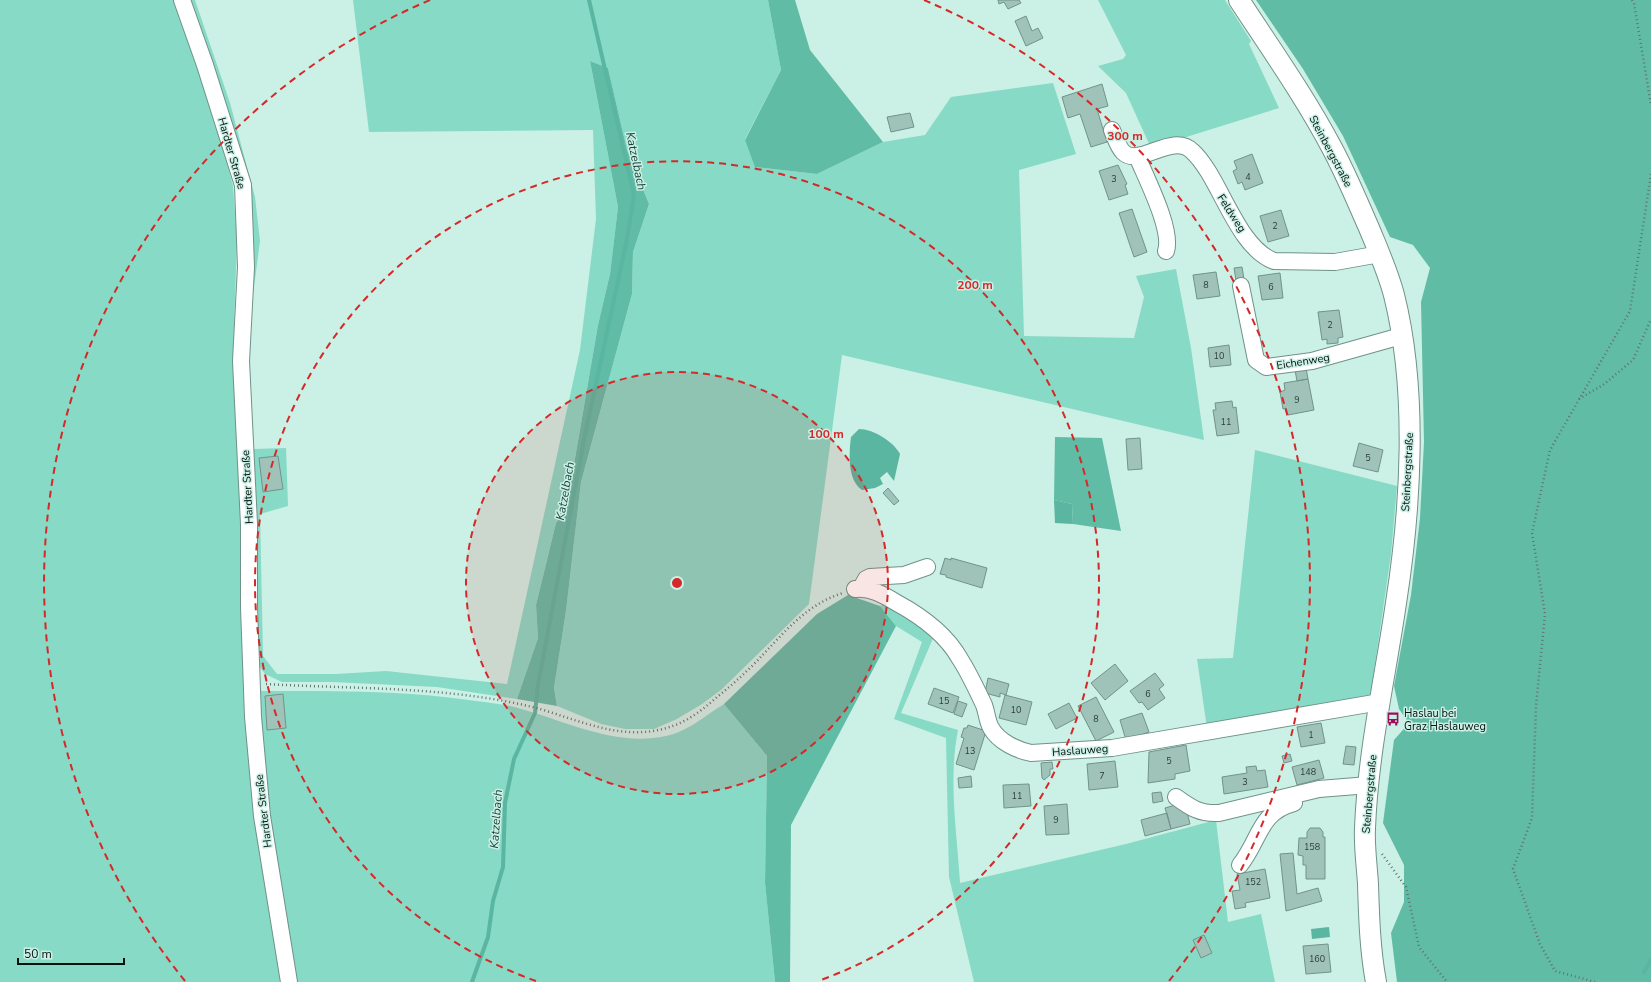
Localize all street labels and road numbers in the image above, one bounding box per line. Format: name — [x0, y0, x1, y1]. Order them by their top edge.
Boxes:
street label: Steinbergstraße — [1305, 113, 1356, 190]
street label: Hardter Straße — [214, 116, 249, 191]
street label: Feldweg — [1214, 191, 1250, 235]
street label: Eichenweg — [1275, 350, 1331, 373]
street label: Steinbergstraße — [1398, 432, 1417, 512]
street label: Hardter Straße — [238, 450, 257, 524]
street label: Haslauweg — [1051, 741, 1109, 760]
street label: Steinbergstraße — [1359, 754, 1380, 834]
street label: Hardter Straße — [252, 773, 275, 848]

